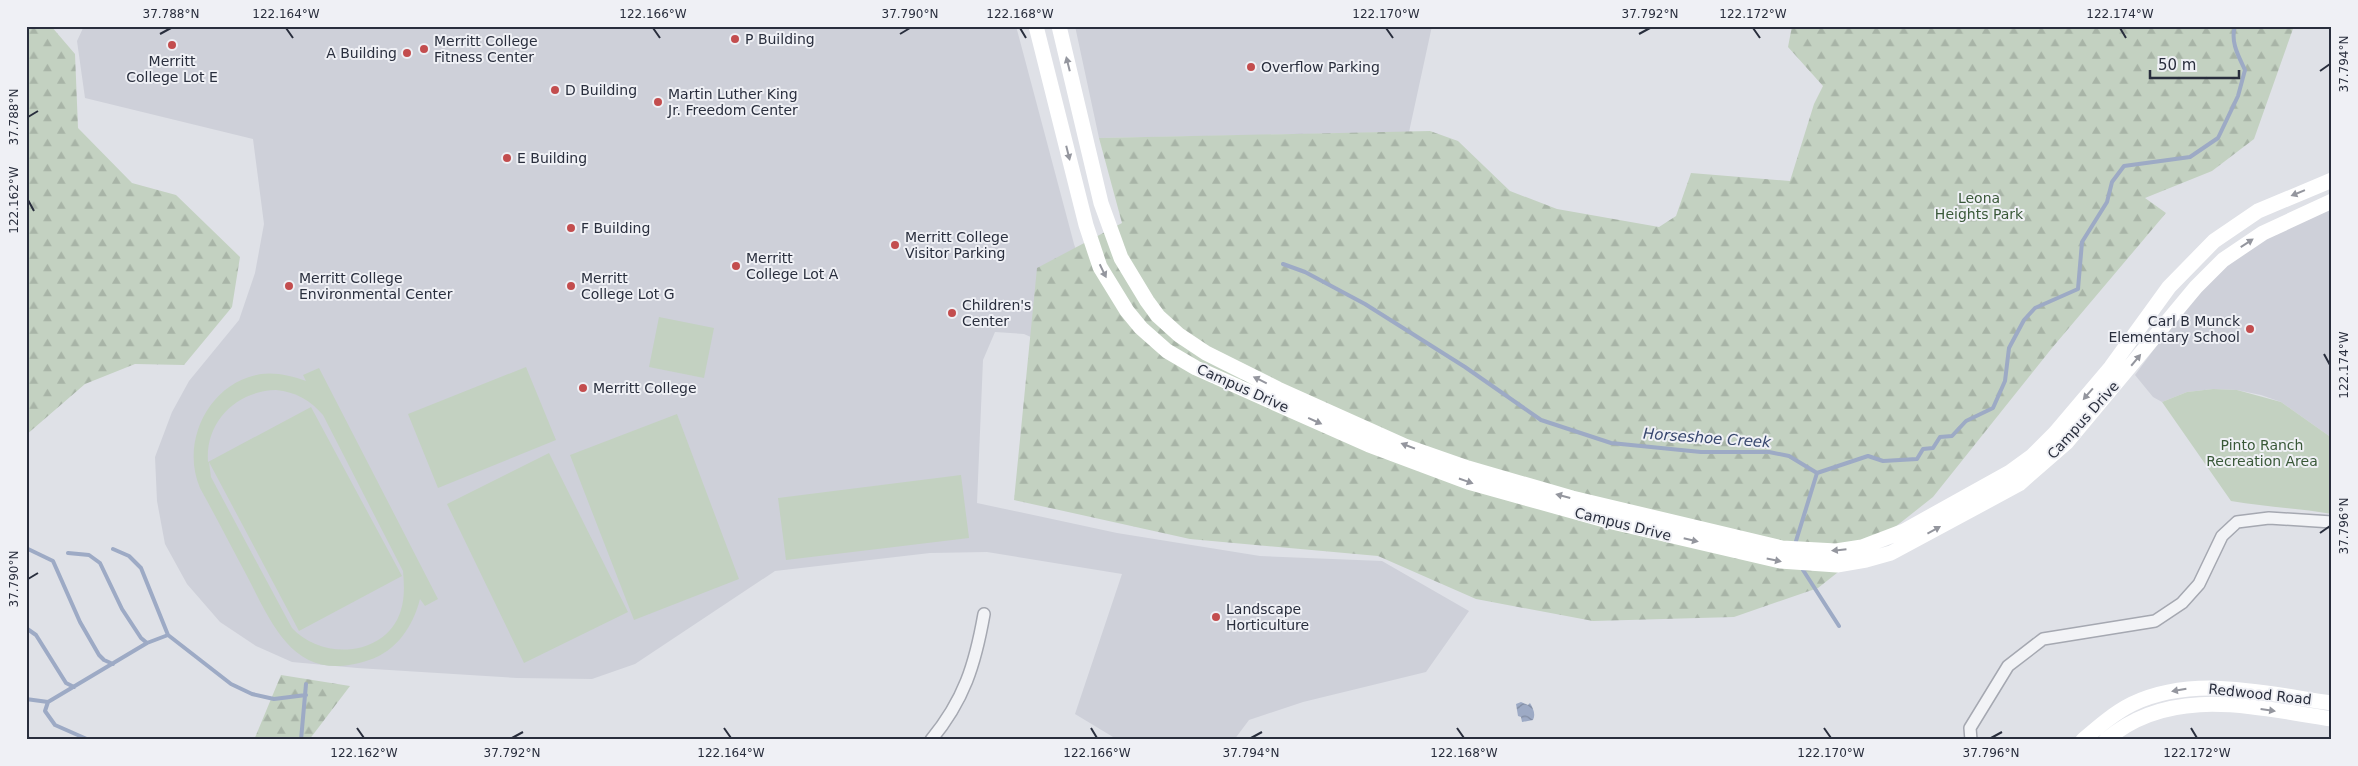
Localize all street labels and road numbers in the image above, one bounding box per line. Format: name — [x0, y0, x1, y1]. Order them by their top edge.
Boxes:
street label: Campus Drive — [1195, 361, 1291, 415]
street label: Campus Drive — [2044, 378, 2122, 462]
street label: Campus Drive — [1573, 504, 1673, 544]
street label: Redwood Road — [2208, 681, 2312, 707]

